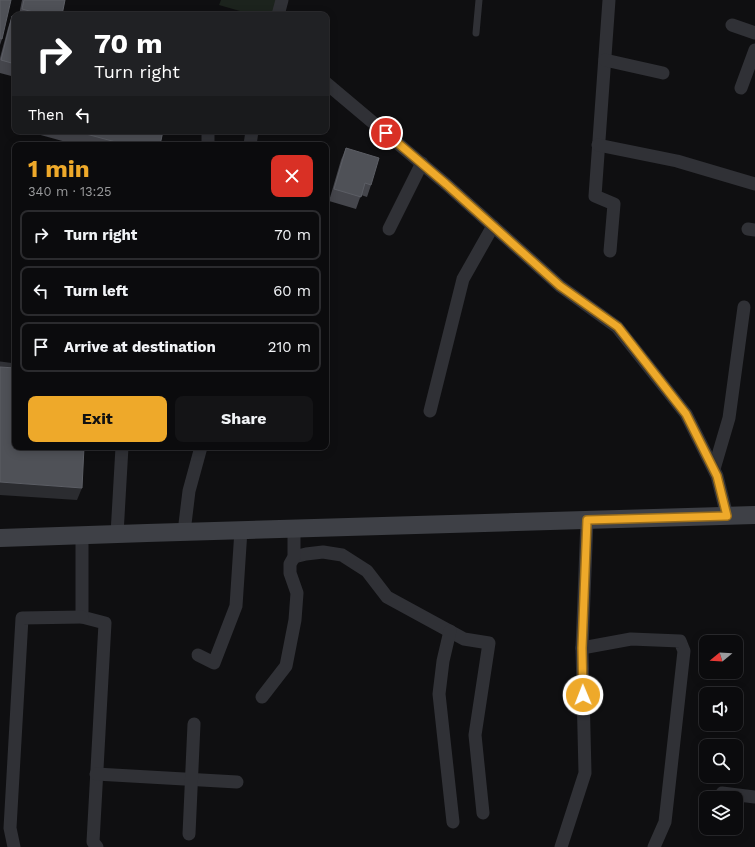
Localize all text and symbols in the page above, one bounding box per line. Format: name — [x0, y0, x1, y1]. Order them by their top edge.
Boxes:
text: 70 m — [94, 27, 163, 60]
icon: right — [28, 28, 80, 80]
text: Turn right — [94, 61, 180, 82]
icon: left — [72, 104, 94, 126]
text: Then — [28, 106, 64, 124]
pin — [369, 116, 403, 150]
icon: arrive — [375, 122, 397, 144]
text: 1 min — [28, 155, 90, 183]
button: close — [271, 155, 313, 197]
text: 340 m · 13:25 — [28, 184, 112, 199]
icon: right — [30, 224, 52, 246]
text: Turn right — [64, 226, 137, 244]
text: 70 m — [274, 226, 311, 244]
icon: left — [30, 280, 52, 302]
text: Turn left — [64, 282, 128, 300]
text: 60 m — [273, 282, 311, 300]
icon: arrive — [30, 336, 52, 358]
text: Arrive at destination — [64, 338, 216, 356]
text: 210 m — [268, 338, 311, 356]
button: Exit — [28, 396, 167, 442]
button: Share — [175, 396, 313, 442]
north arrow — [699, 635, 743, 679]
map controls — [699, 635, 743, 835]
position arrow — [562, 674, 604, 716]
button: sound — [699, 687, 743, 731]
button: search — [699, 739, 743, 783]
button: layers — [699, 791, 743, 835]

